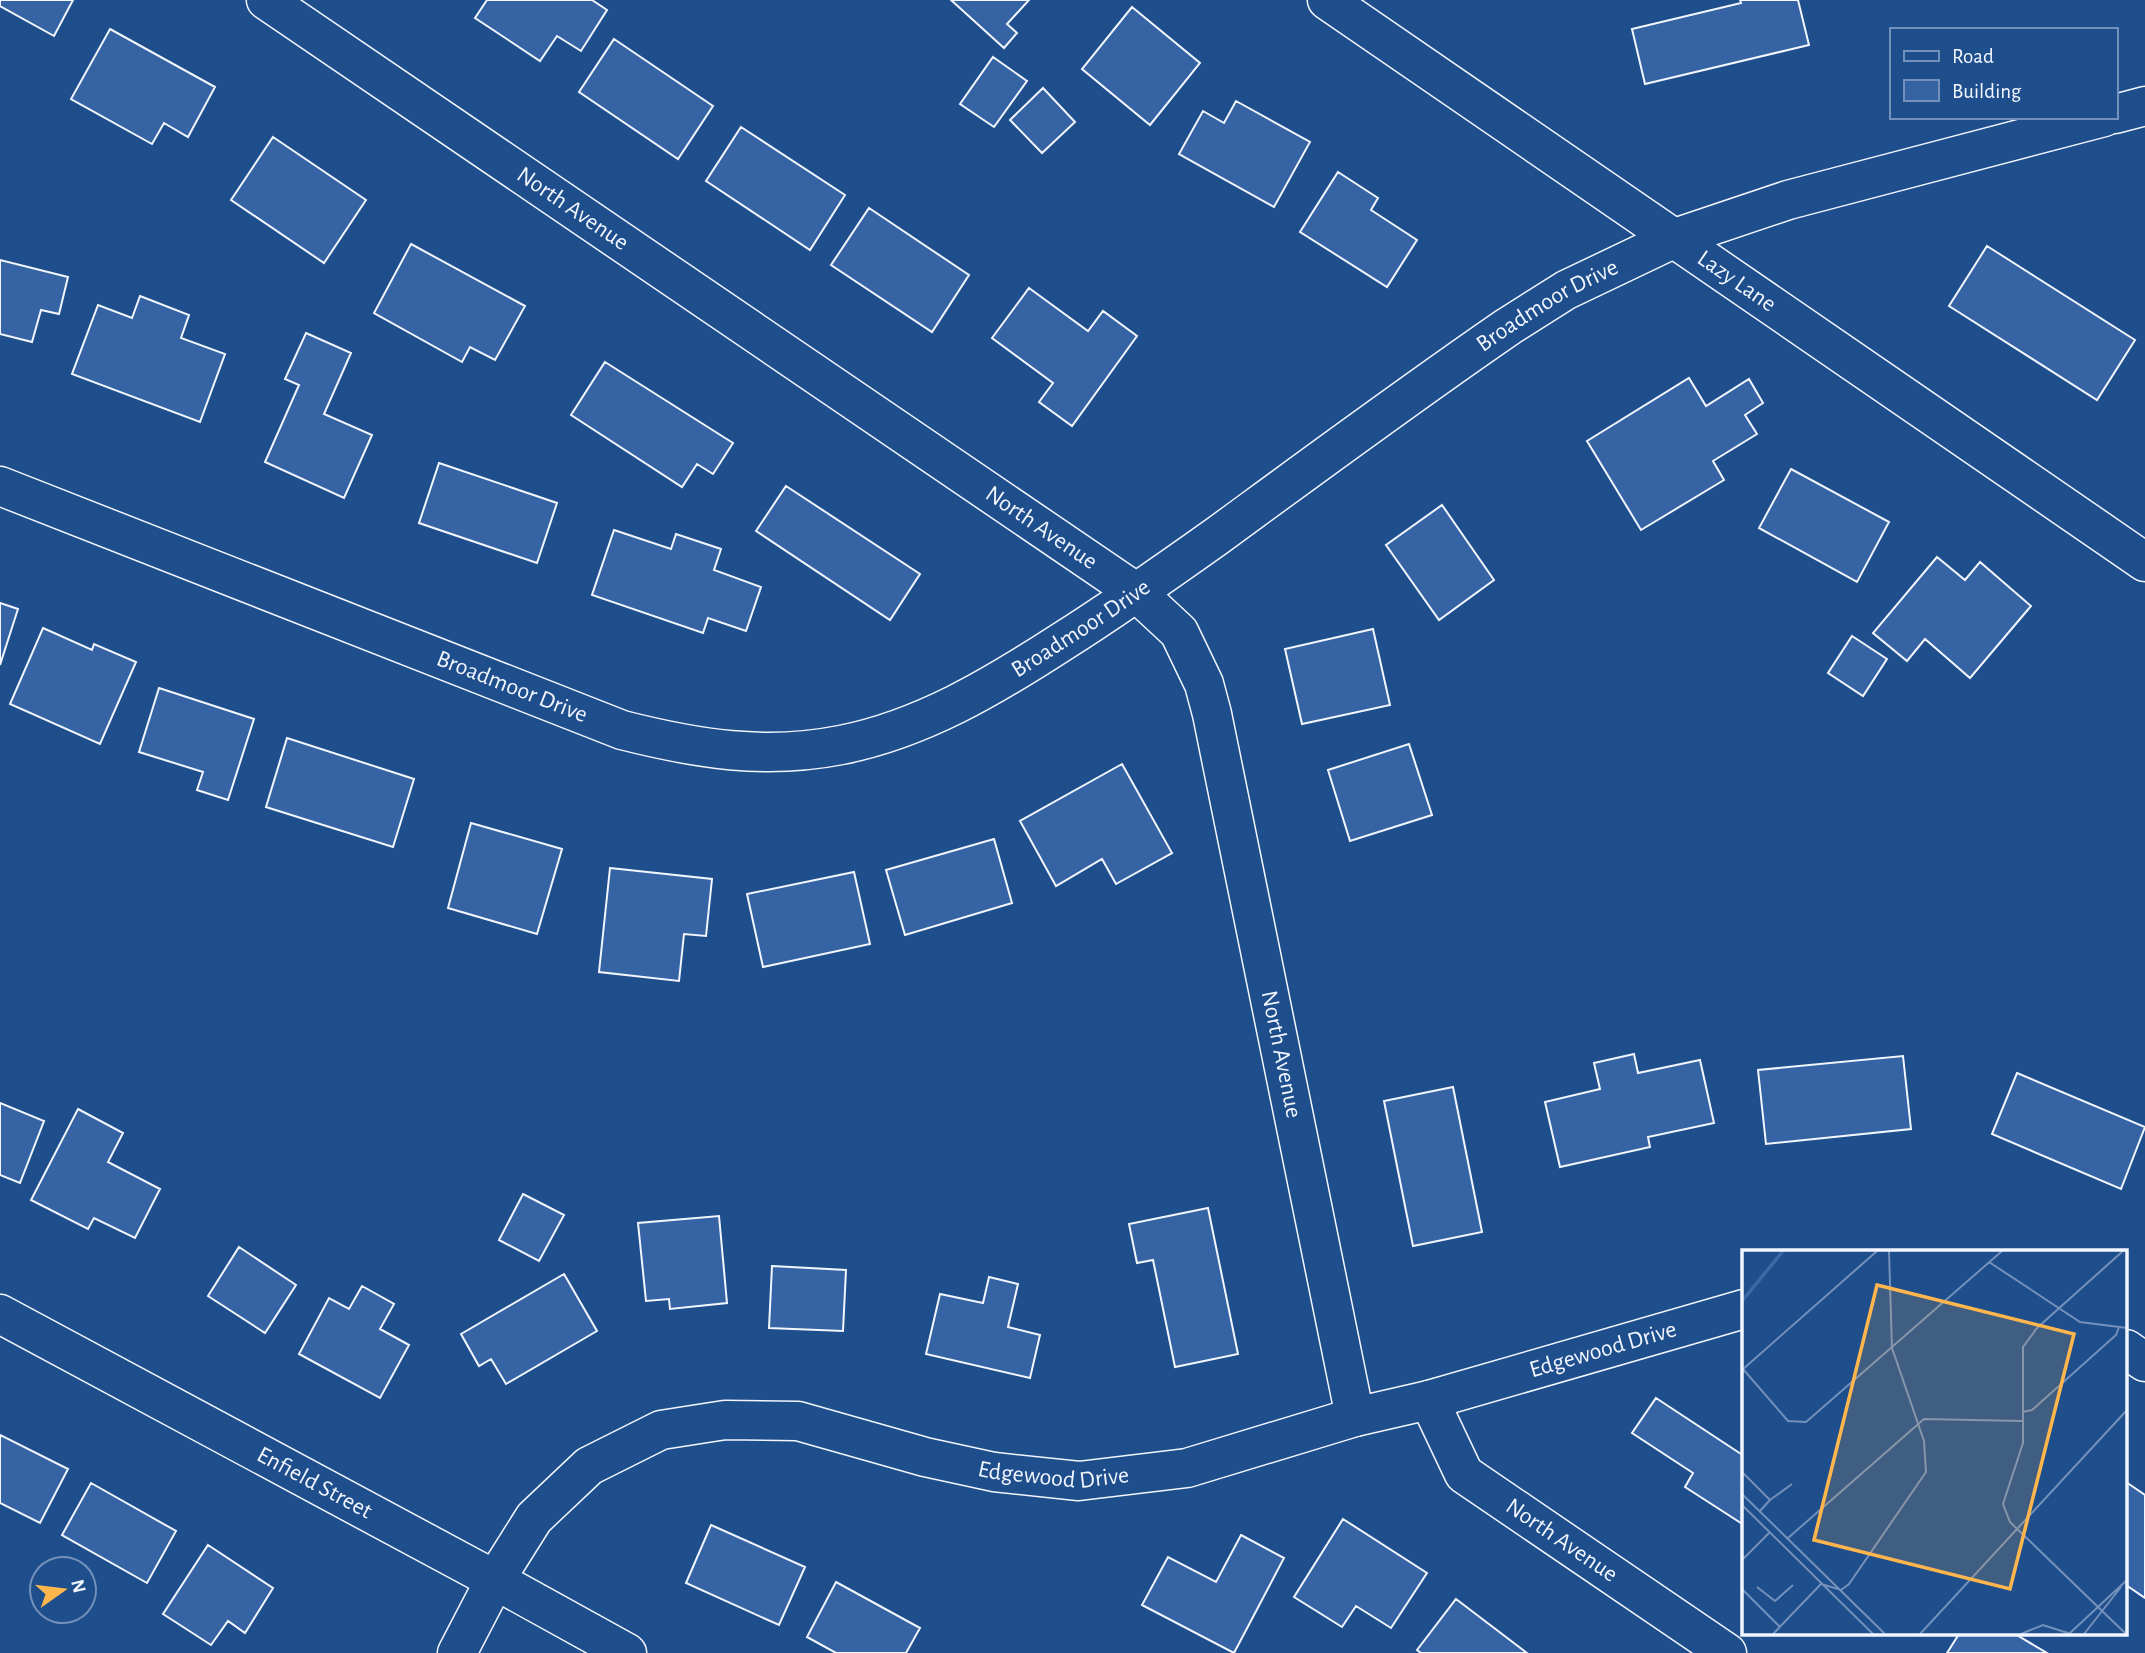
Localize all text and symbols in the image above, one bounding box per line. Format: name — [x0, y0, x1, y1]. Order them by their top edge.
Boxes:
legend — [1890, 28, 2117, 119]
text: Road — [1952, 46, 1994, 67]
text: Building — [1952, 81, 2022, 102]
street label: North Avenue — [512, 162, 633, 255]
street label: Lazy Lane — [1693, 246, 1780, 317]
street label: Broadmoor Drive — [1472, 255, 1622, 357]
street label: North Avenue — [981, 482, 1102, 574]
street label: Broadmoor Drive — [1007, 575, 1155, 682]
street label: Broadmoor Drive — [433, 646, 591, 727]
street label: North Avenue — [1257, 988, 1306, 1120]
inset map — [1742, 1250, 2128, 1636]
street label: Edgewood Drive — [1527, 1317, 1679, 1382]
street label: Enfield Street — [253, 1442, 376, 1524]
street label: Edgewood Drive — [976, 1457, 1130, 1493]
street label: North Avenue — [1501, 1494, 1622, 1587]
north arrow — [28, 1555, 98, 1625]
text: N — [67, 1578, 89, 1595]

